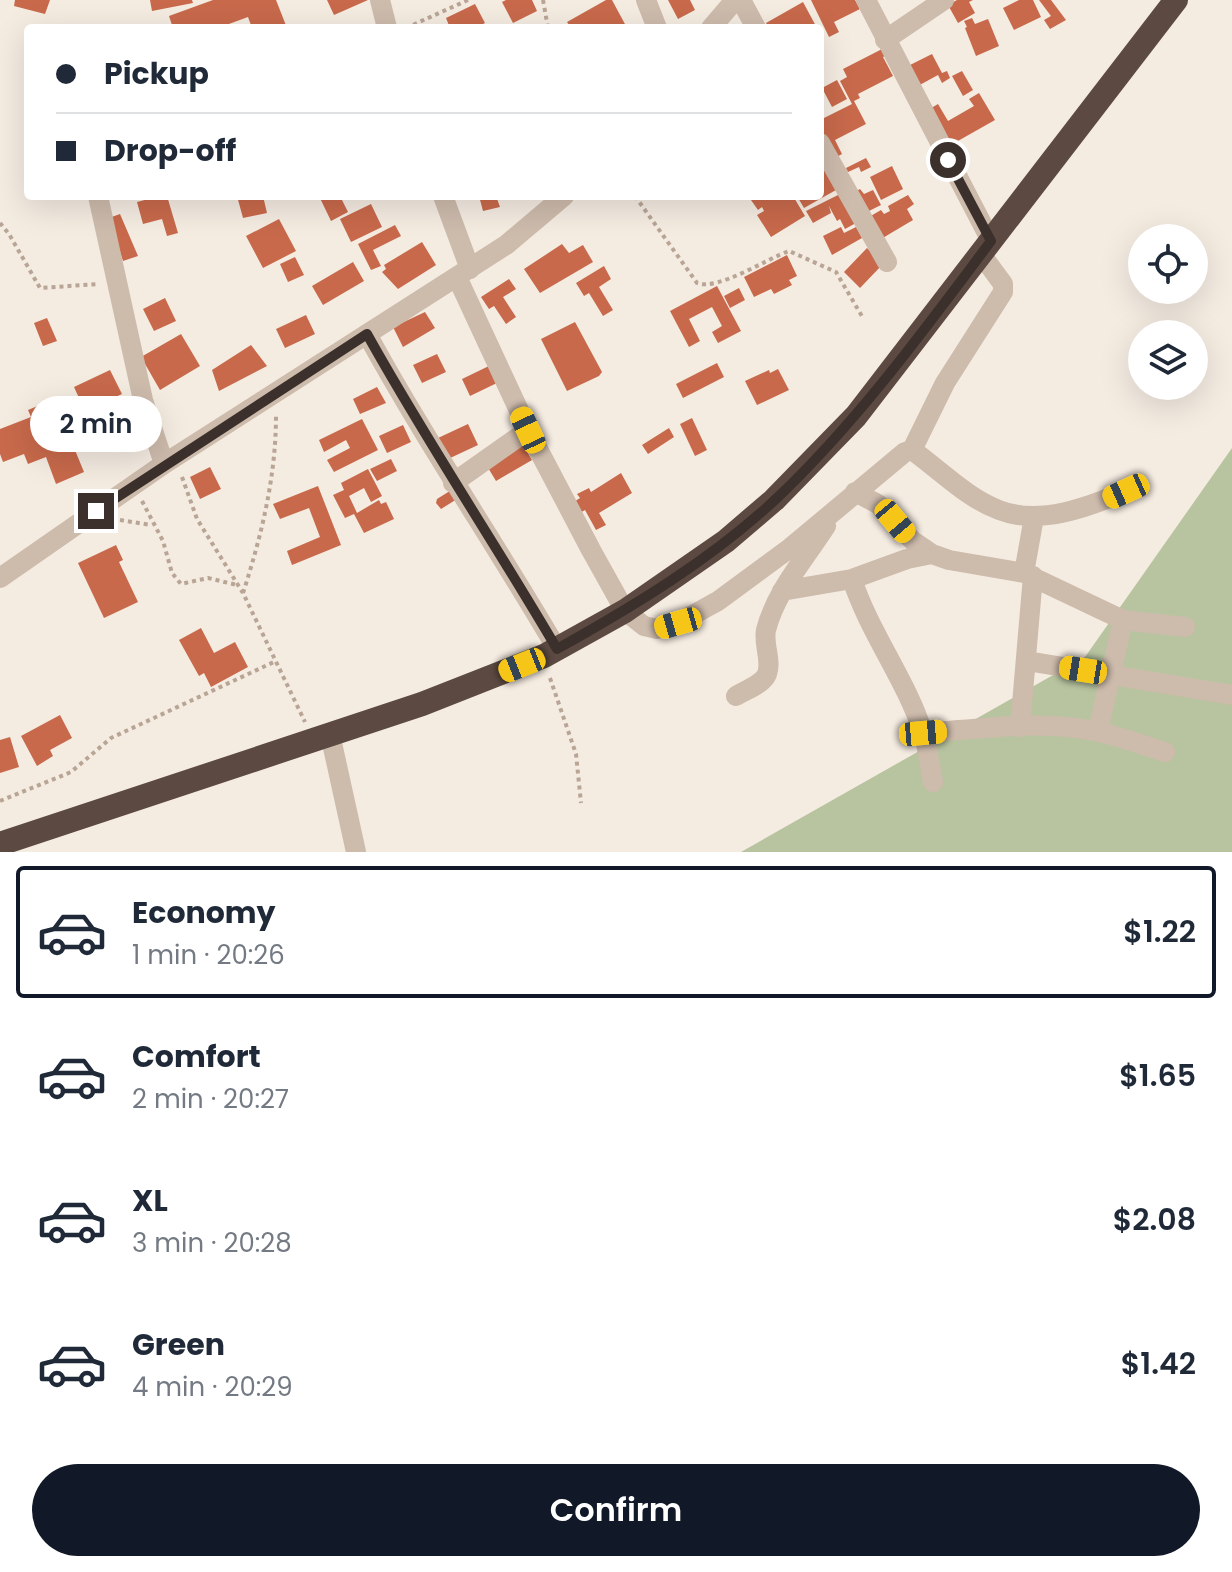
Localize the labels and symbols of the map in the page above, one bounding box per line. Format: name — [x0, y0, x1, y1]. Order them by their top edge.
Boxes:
route start — [930, 142, 966, 178]
callout: 2 min — [30, 395, 162, 451]
car — [507, 403, 549, 457]
car — [1099, 470, 1153, 512]
route end — [78, 493, 114, 529]
car — [870, 495, 920, 547]
car — [652, 605, 704, 641]
car — [495, 645, 549, 685]
car — [1057, 654, 1109, 686]
car — [898, 719, 948, 747]

